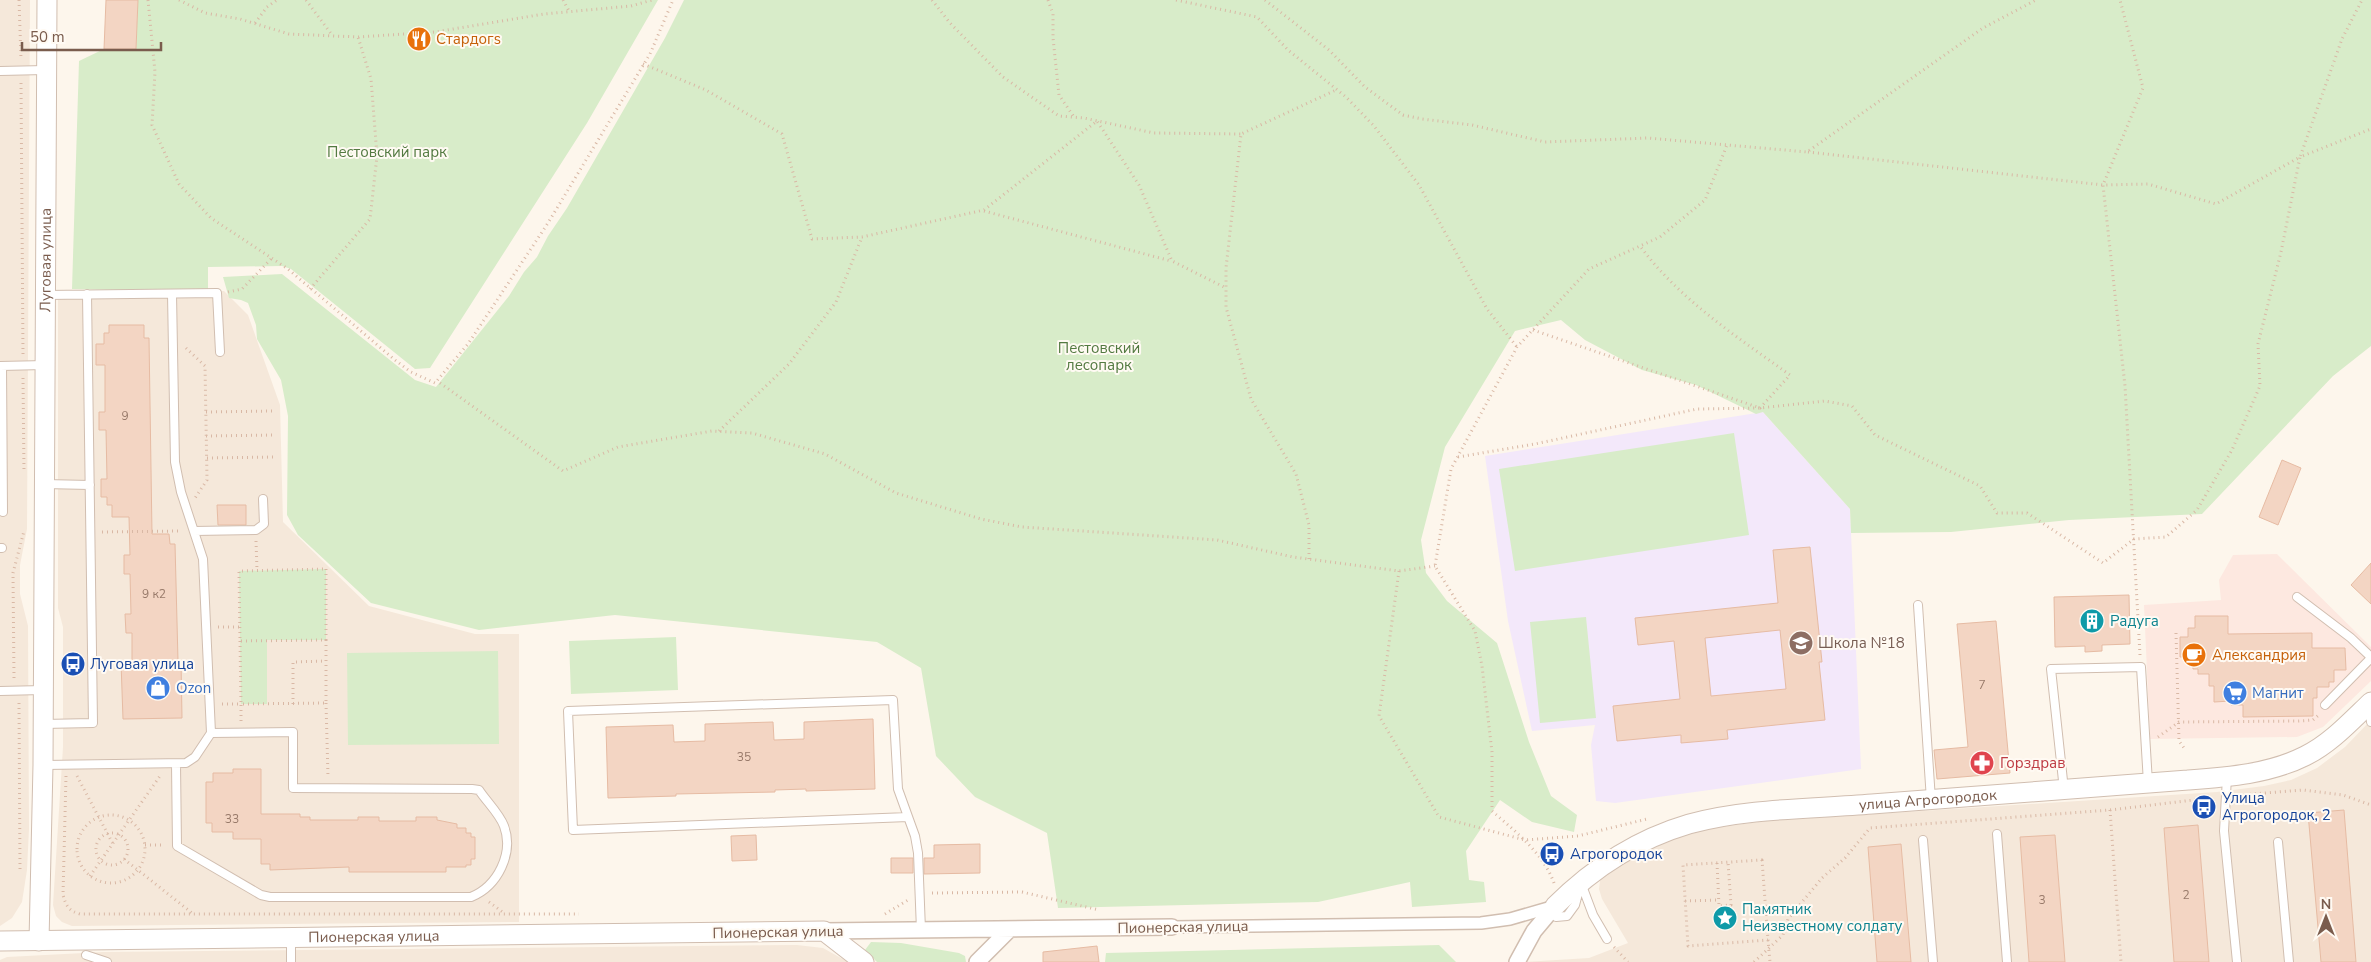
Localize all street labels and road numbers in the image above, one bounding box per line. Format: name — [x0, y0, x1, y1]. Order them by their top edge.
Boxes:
street label: Луговая улица — [35, 208, 56, 312]
street label: улица Агрогородок — [1858, 785, 1998, 815]
street label: Пионерская улица — [1117, 916, 1249, 938]
street label: Пионерская улица — [712, 921, 844, 943]
street label: Пионерская улица — [308, 926, 440, 947]

